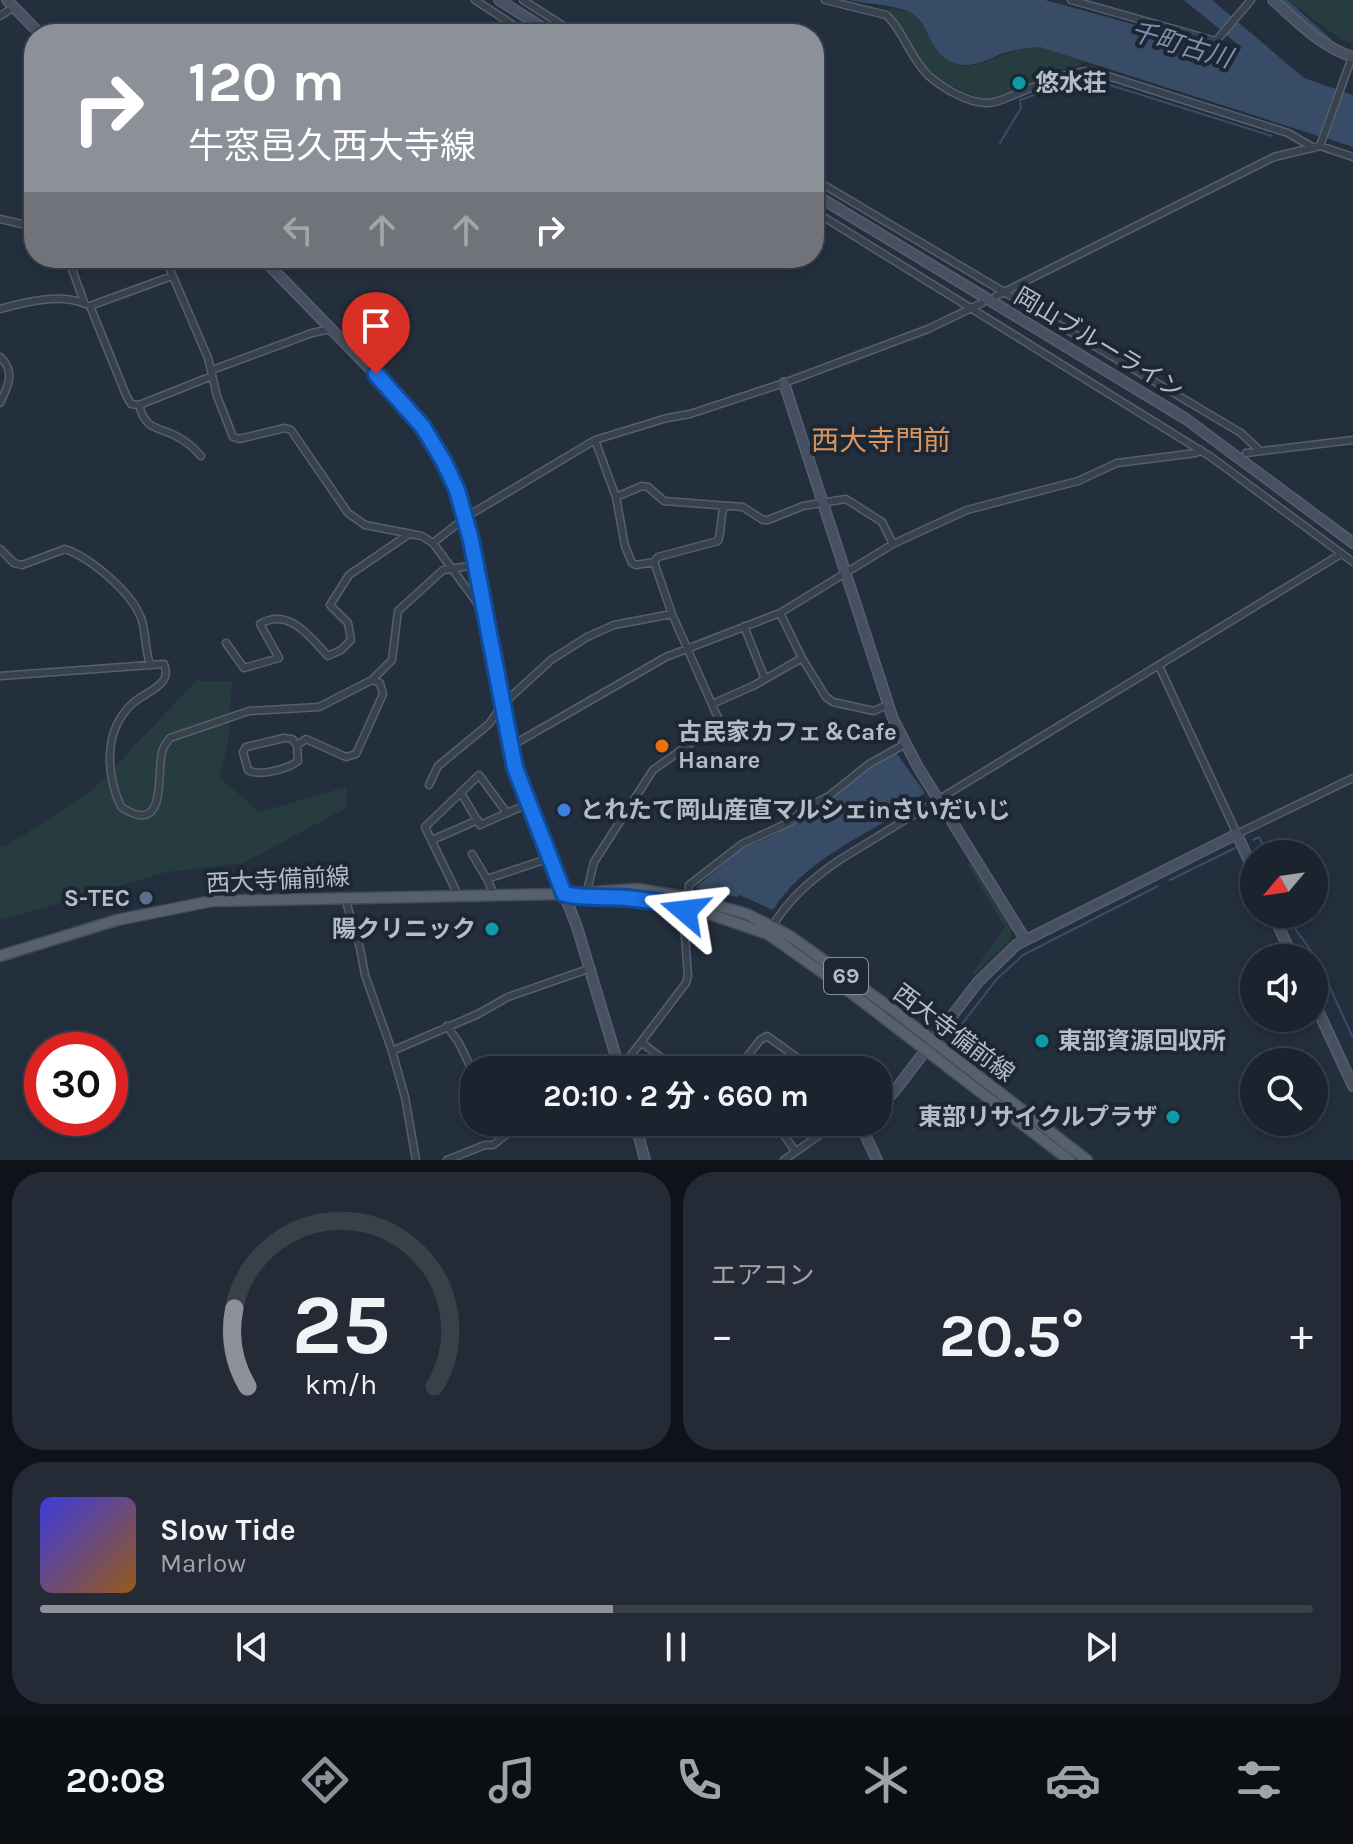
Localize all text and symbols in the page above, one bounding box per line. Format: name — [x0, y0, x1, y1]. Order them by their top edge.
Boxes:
water label: 千町古川 — [1127, 16, 1238, 75]
text: 120 m — [188, 49, 345, 114]
icon: right — [56, 56, 160, 160]
place label: 悠水荘 — [1035, 69, 1107, 97]
marker: 悠水荘 — [1010, 74, 1028, 92]
text: 牛窓邑久西大寺線 — [188, 125, 476, 167]
icon: left — [276, 208, 320, 252]
icon: ahead — [360, 208, 404, 252]
icon: ahead — [444, 208, 488, 252]
icon: right — [528, 208, 572, 252]
street label: 岡山ブルーライン — [1010, 282, 1188, 404]
pin — [342, 292, 410, 374]
icon: arrive — [354, 304, 398, 348]
district label: 西大寺門前 — [811, 424, 951, 457]
place label: 古民家カフェ＆Cafe Hanare — [678, 718, 897, 774]
marker: 古民家カフェ＆Cafe Hanare — [653, 737, 671, 755]
place label: とれたて岡山産直マルシェinさいだいじ — [580, 796, 1011, 824]
marker: とれたて岡山産直マルシェinさいだいじ — [555, 801, 573, 819]
north arrow — [1240, 840, 1328, 928]
map controls — [1240, 840, 1328, 1136]
street label: 西大寺備前線 — [205, 862, 351, 898]
position arrow — [643, 869, 727, 953]
place label: S-TEC — [64, 884, 130, 912]
marker: S-TEC — [137, 889, 155, 907]
place label: 陽クリニック — [332, 915, 476, 943]
marker: 陽クリニック — [483, 920, 501, 938]
button: sound — [1240, 944, 1328, 1032]
road number: 69 — [824, 958, 868, 994]
street label: 西大寺備前線 — [888, 978, 1020, 1088]
place label: 東部資源回収所 — [1058, 1027, 1226, 1055]
speed limit sign: 30 — [24, 1032, 128, 1136]
marker: 東部資源回収所 — [1033, 1032, 1051, 1050]
button: search — [1240, 1048, 1328, 1136]
text: 20:10 · 2 分 · 660 m — [543, 1078, 809, 1114]
place label: 東部リサイクルプラザ — [918, 1103, 1157, 1131]
marker: 東部リサイクルプラザ — [1164, 1108, 1182, 1126]
text: エアコン — [711, 1260, 815, 1291]
text: 25 — [292, 1277, 391, 1374]
text: 20.5° — [939, 1301, 1084, 1371]
text: − — [711, 1310, 734, 1361]
text: + — [1290, 1310, 1313, 1361]
text: km/h — [305, 1368, 377, 1401]
text: Slow Tide — [160, 1512, 296, 1548]
text: Marlow — [160, 1548, 246, 1579]
icon: previous — [230, 1625, 274, 1669]
icon: pause — [654, 1625, 698, 1669]
icon: next — [1079, 1625, 1123, 1669]
icon: directions — [297, 1752, 353, 1808]
icon: music — [484, 1752, 540, 1808]
icon: phone — [671, 1752, 727, 1808]
icon: climate — [858, 1752, 914, 1808]
icon: car — [1045, 1752, 1101, 1808]
icon: filters — [1231, 1752, 1287, 1808]
text: 20:08 — [65, 1759, 166, 1801]

